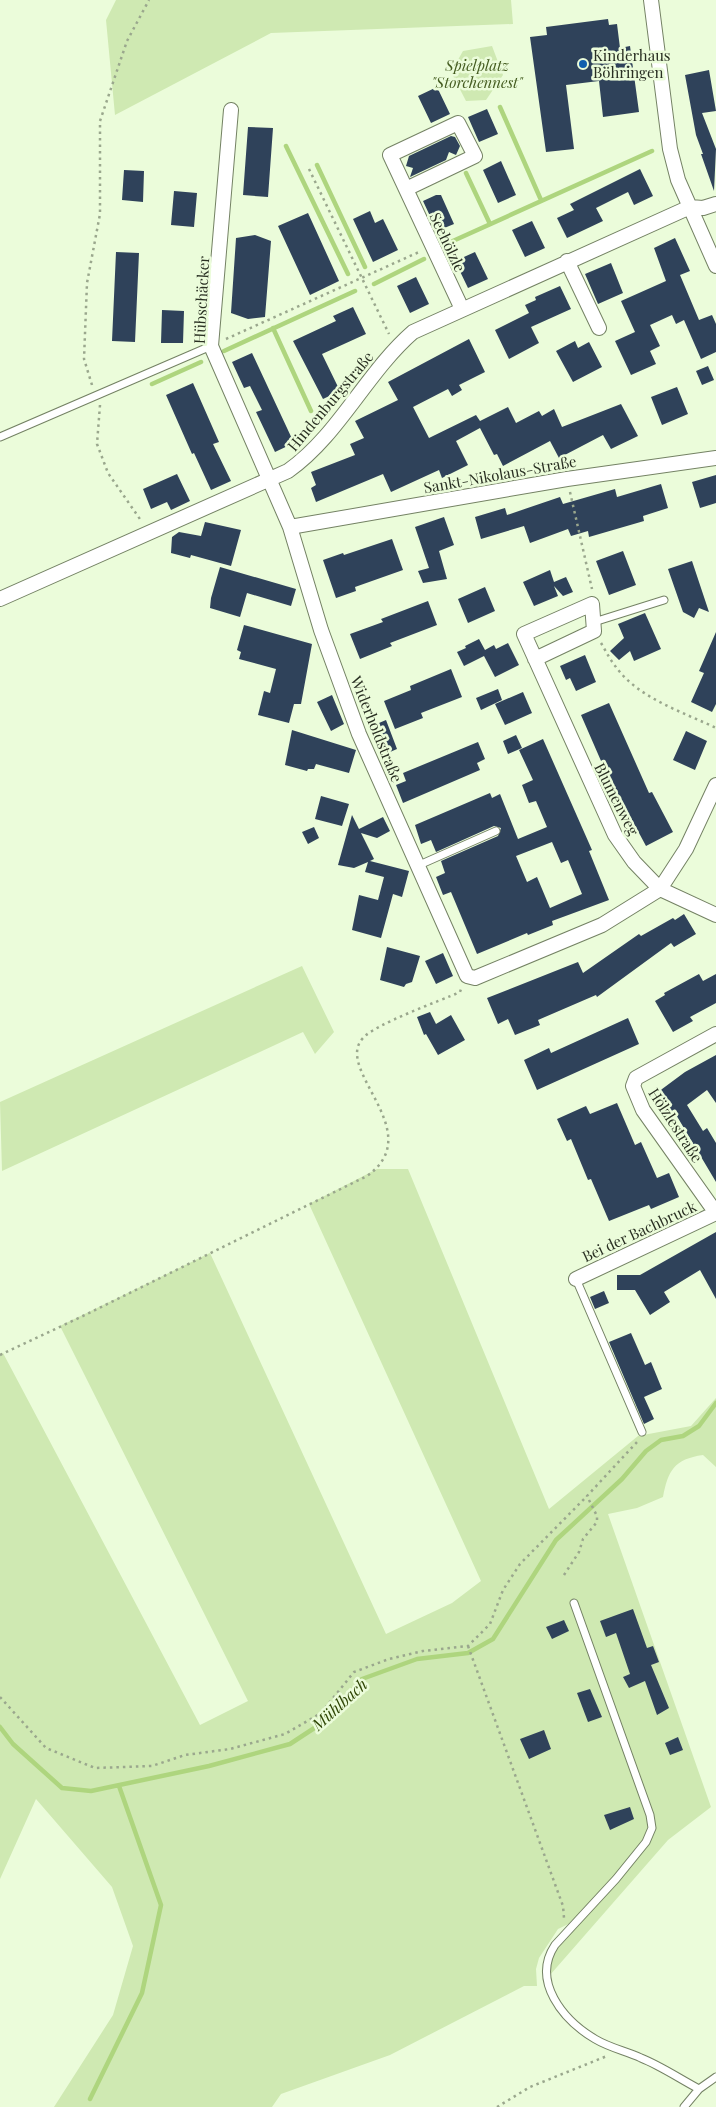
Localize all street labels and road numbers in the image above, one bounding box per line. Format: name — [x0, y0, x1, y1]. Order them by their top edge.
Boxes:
street label: Seehölzle — [426, 209, 470, 275]
street label: Hübschäcker — [189, 255, 213, 344]
street label: Hindenburgstraße — [282, 347, 378, 455]
street label: Sankt-Nikolaus-Straße — [422, 451, 578, 497]
street label: Widerholdstraße — [346, 672, 407, 785]
street label: Blumenweg — [590, 759, 644, 839]
street label: Hölzlestraße — [645, 1084, 707, 1166]
street label: Bei der Bachbruck — [579, 1195, 700, 1266]

